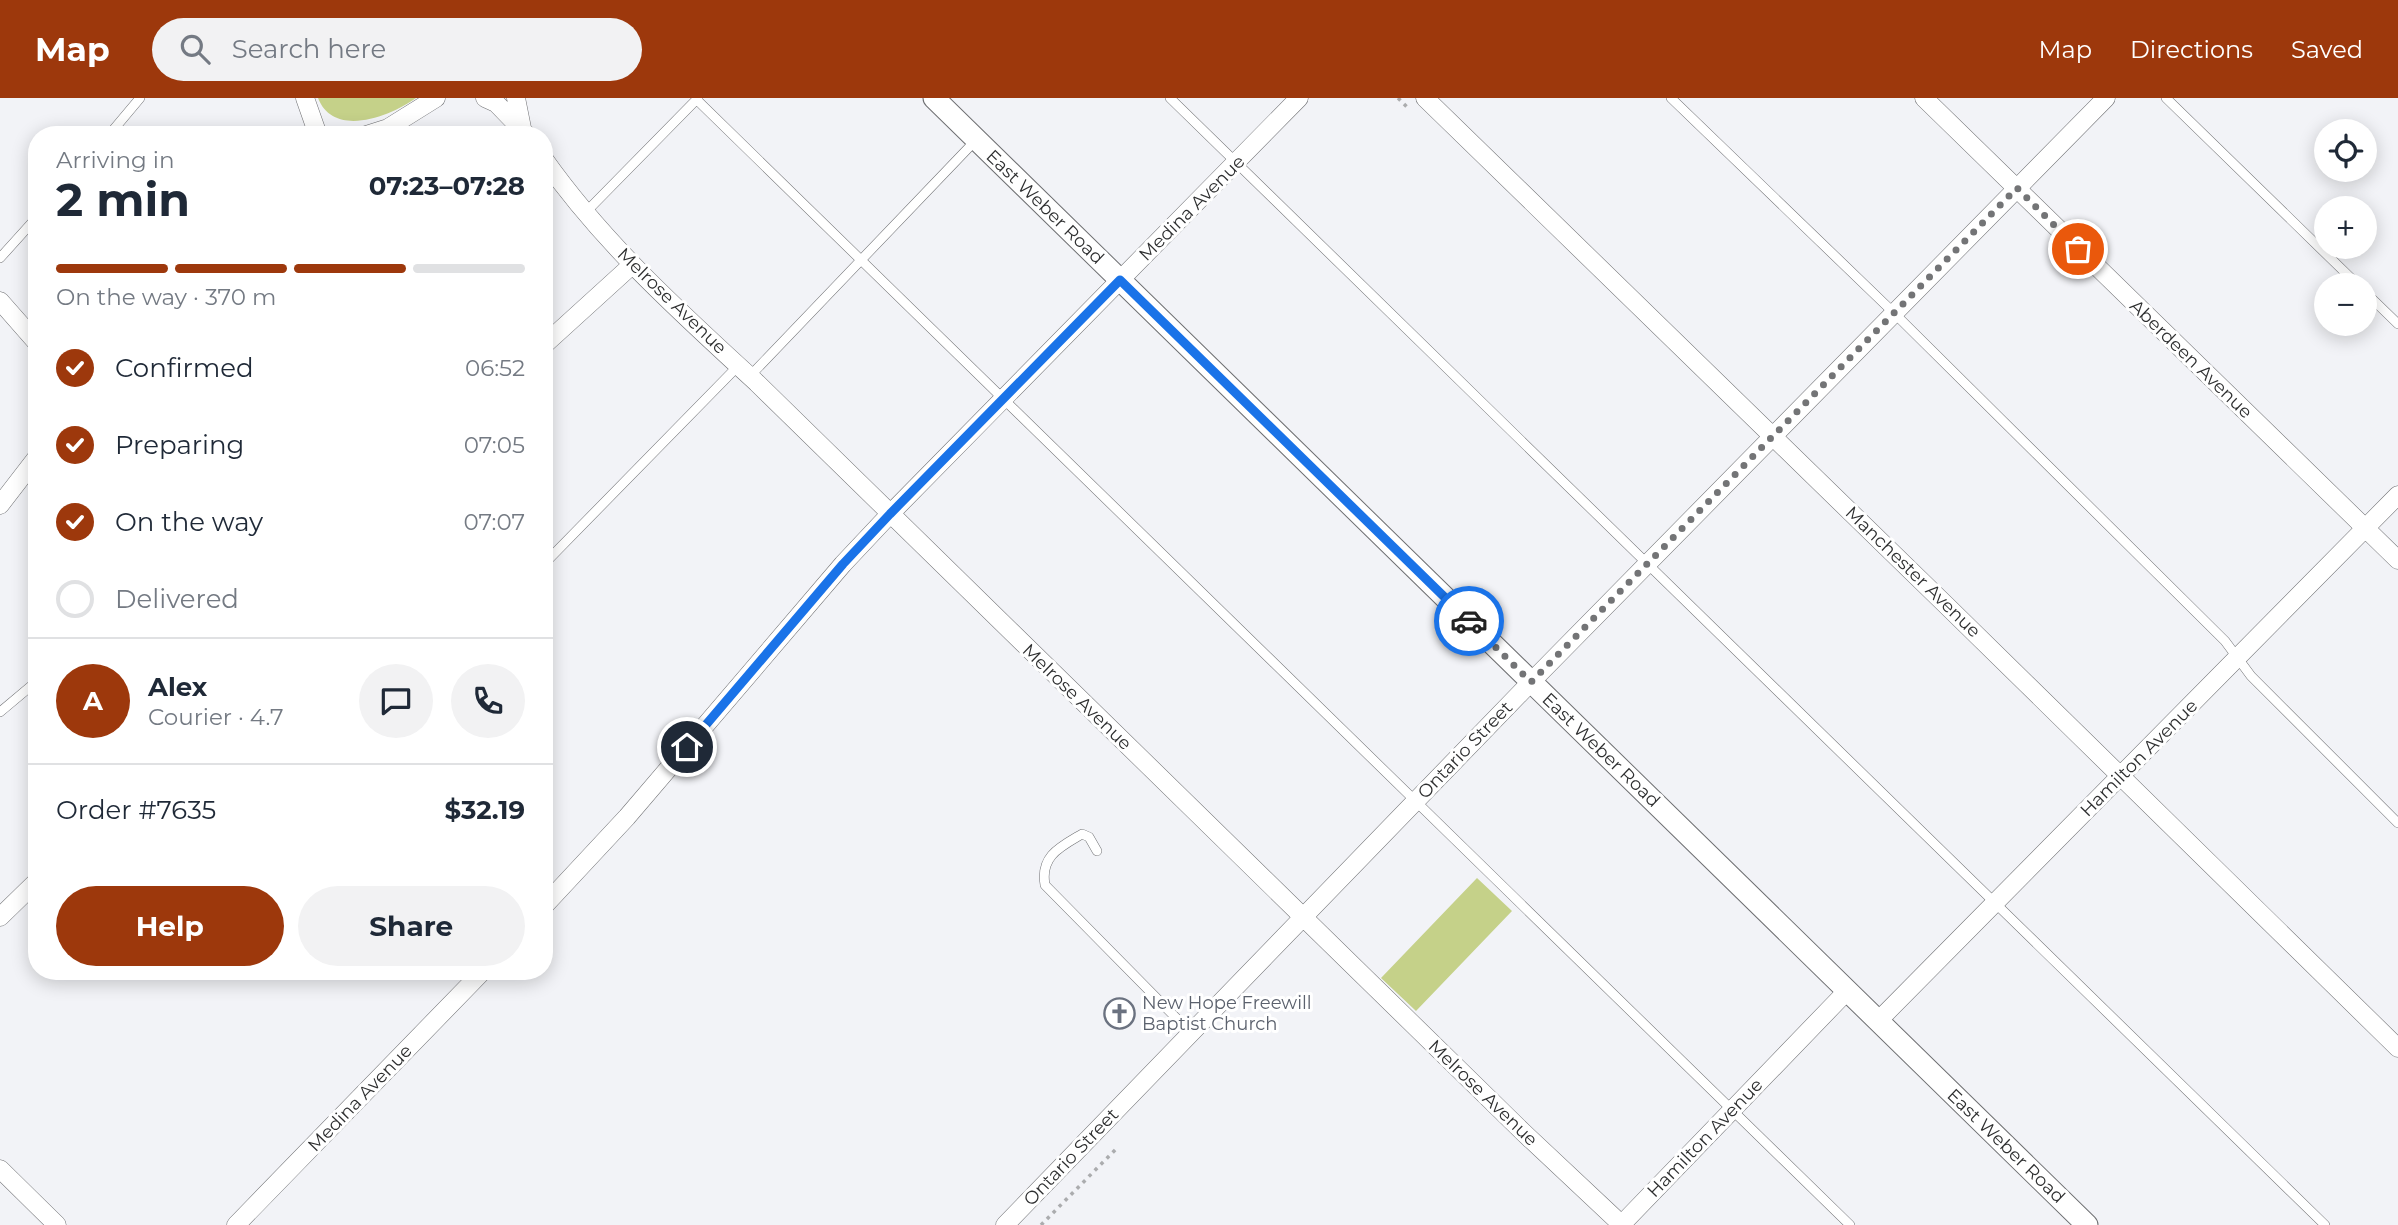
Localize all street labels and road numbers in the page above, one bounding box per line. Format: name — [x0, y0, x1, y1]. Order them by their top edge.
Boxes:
street label: East Weber Road — [982, 145, 1108, 269]
street label: Medina Avenue — [1135, 150, 1250, 265]
street label: Melrose Avenue — [613, 243, 731, 359]
street label: Aberdeen Avenue — [2125, 295, 2257, 423]
street label: Manchester Avenue — [1841, 502, 1985, 642]
street label: Melrose Avenue — [1018, 639, 1136, 755]
street label: East Weber Road — [1538, 688, 1664, 812]
street label: Hamilton Avenue — [2076, 695, 2202, 821]
street label: Ontario Street — [1413, 697, 1517, 803]
street label: Melrose Avenue — [1424, 1035, 1542, 1151]
street label: Medina Avenue — [303, 1040, 417, 1156]
street label: Hamilton Avenue — [1643, 1074, 1768, 1202]
street label: East Weber Road — [1943, 1084, 2069, 1208]
street label: Ontario Street — [1019, 1104, 1123, 1210]

